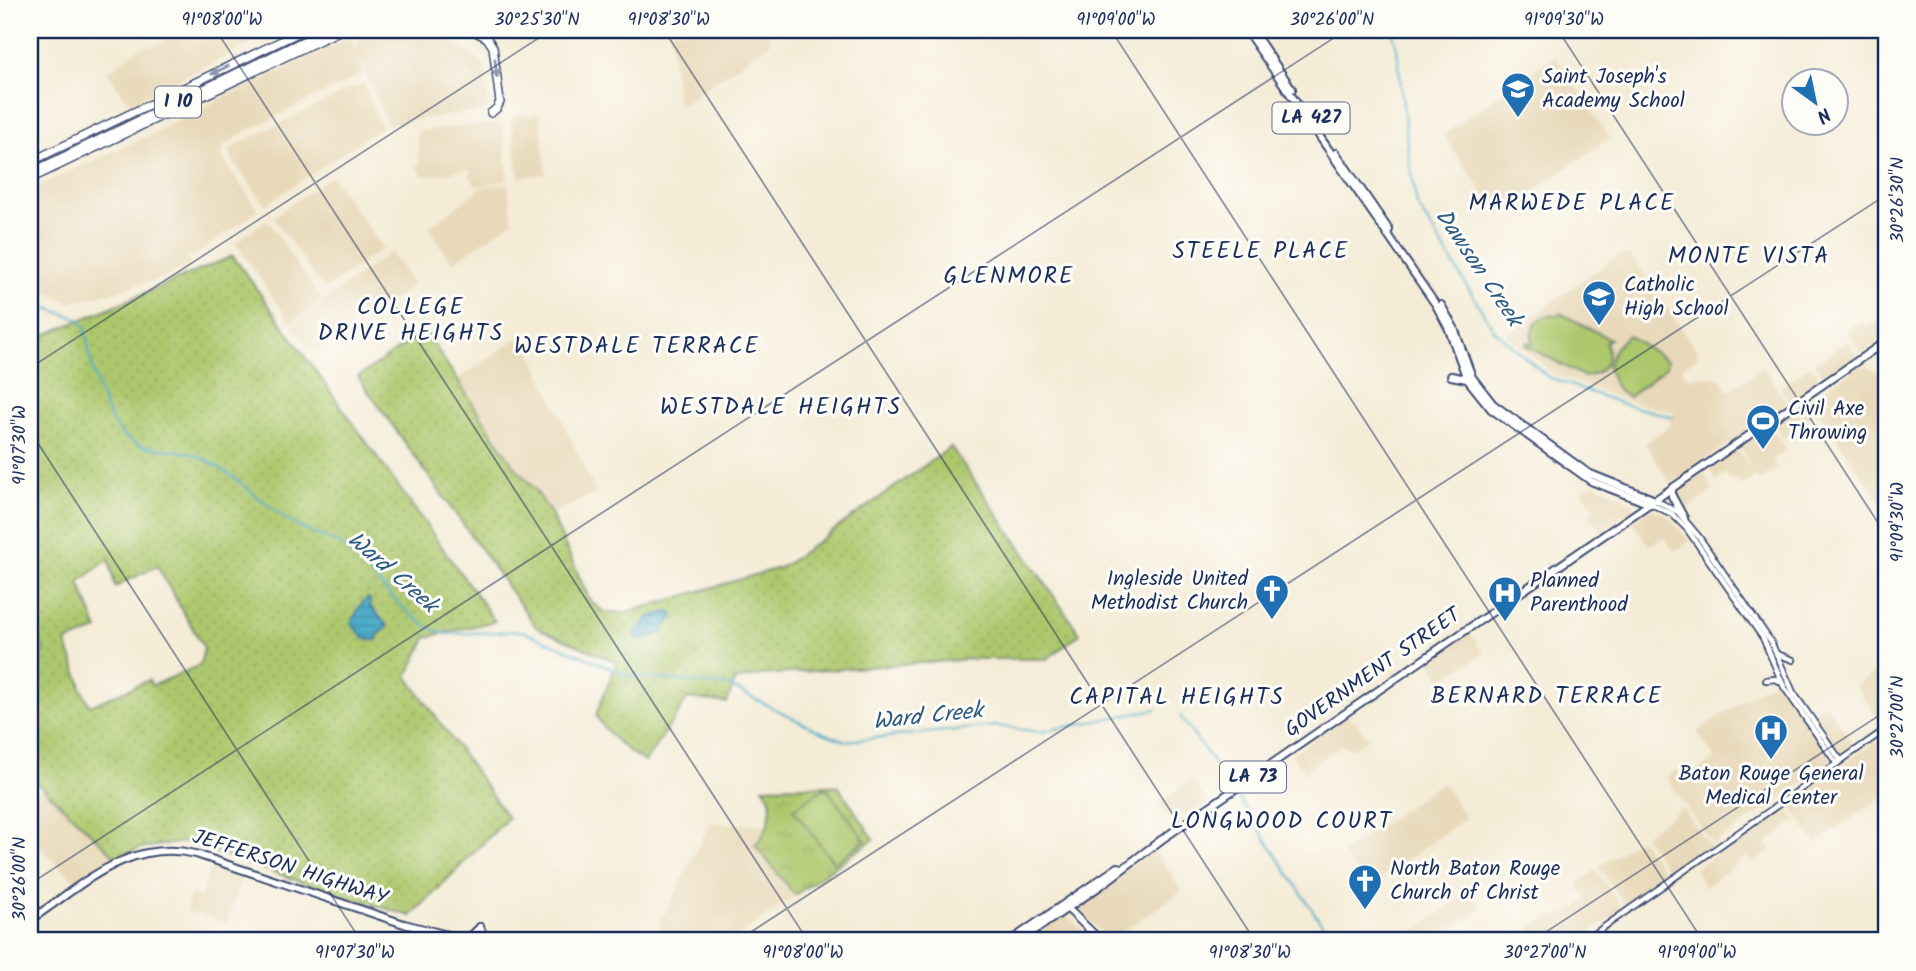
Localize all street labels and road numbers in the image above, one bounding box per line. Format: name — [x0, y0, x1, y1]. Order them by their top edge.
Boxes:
road number: I 10 — [155, 86, 201, 118]
road number: LA 427 — [1272, 102, 1350, 134]
street label: GOVERNMENT STREET — [1278, 599, 1469, 746]
road number: LA 73 — [1220, 762, 1286, 792]
street label: JEFFERSON HIGHWAY — [188, 821, 393, 916]

